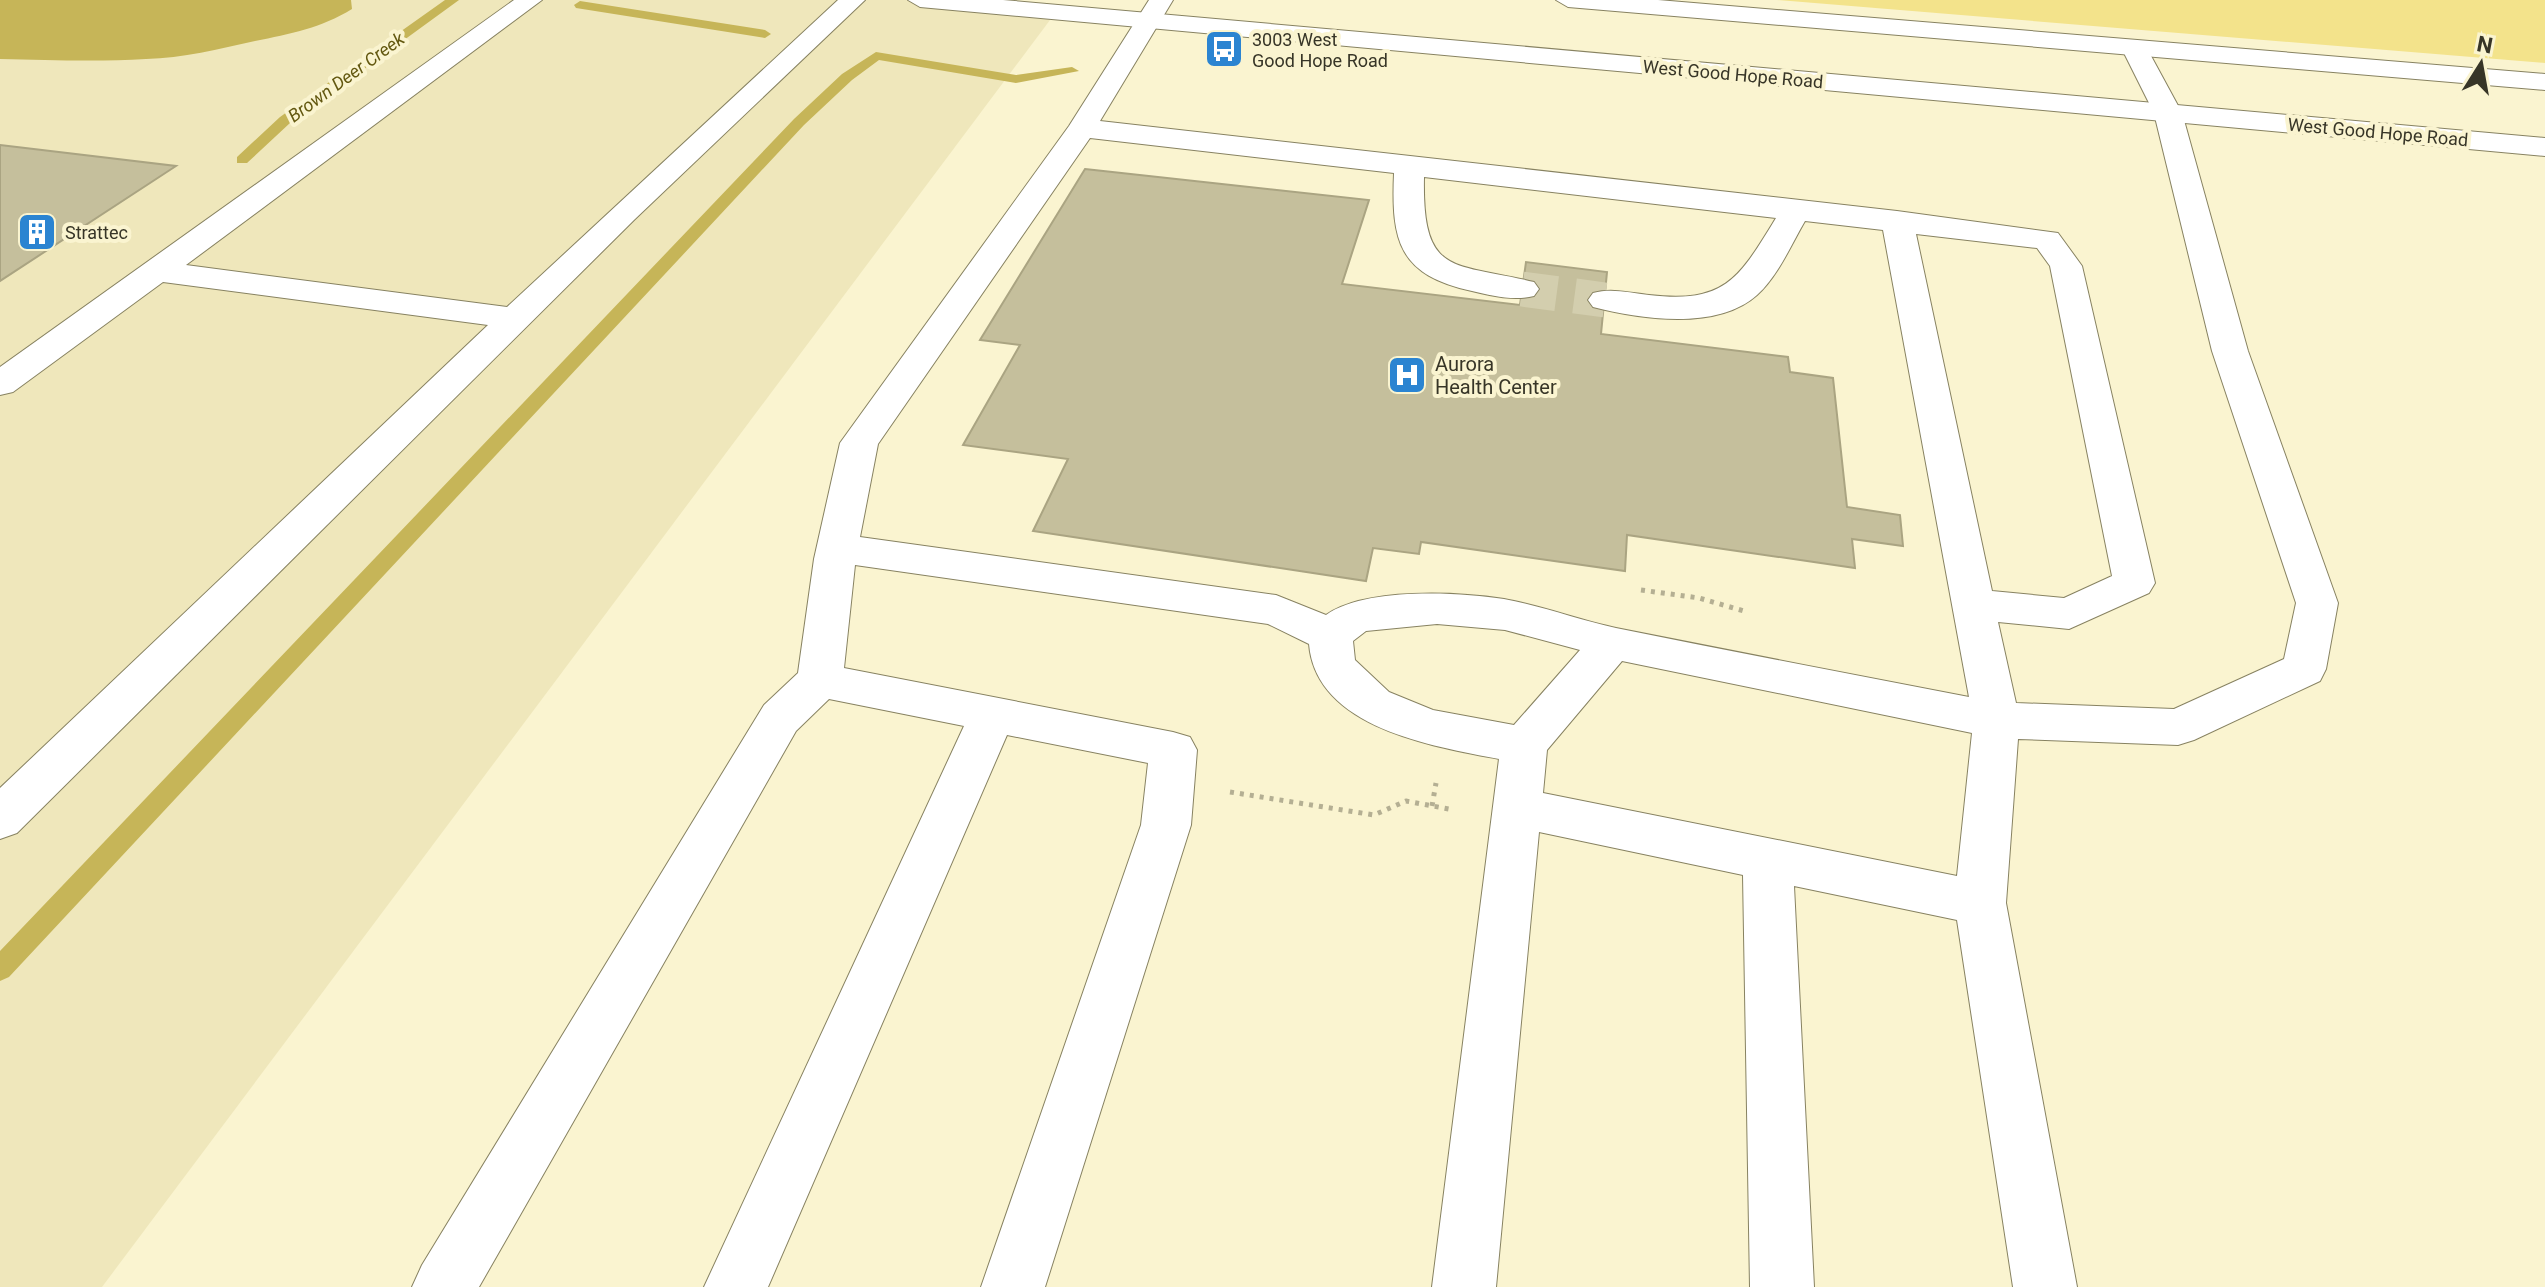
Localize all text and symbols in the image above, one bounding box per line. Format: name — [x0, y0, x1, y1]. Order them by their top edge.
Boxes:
north arrow — [2441, 24, 2521, 104]
water label: Brown Deer Creek — [284, 27, 409, 126]
bus stop icon: 3003 West Good Hope Road — [1203, 28, 1245, 70]
place label: 3003 West Good Hope Road — [1252, 29, 1388, 71]
text: N — [2475, 31, 2495, 59]
street label: West Good Hope Road — [1642, 56, 1824, 92]
street label: West Good Hope Road — [2287, 114, 2469, 150]
building icon: Strattec — [16, 211, 58, 253]
place label: Strattec — [65, 222, 128, 243]
place label: Aurora Health Center — [1435, 352, 1557, 399]
hospital icon: Aurora Health Center — [1386, 354, 1428, 396]

